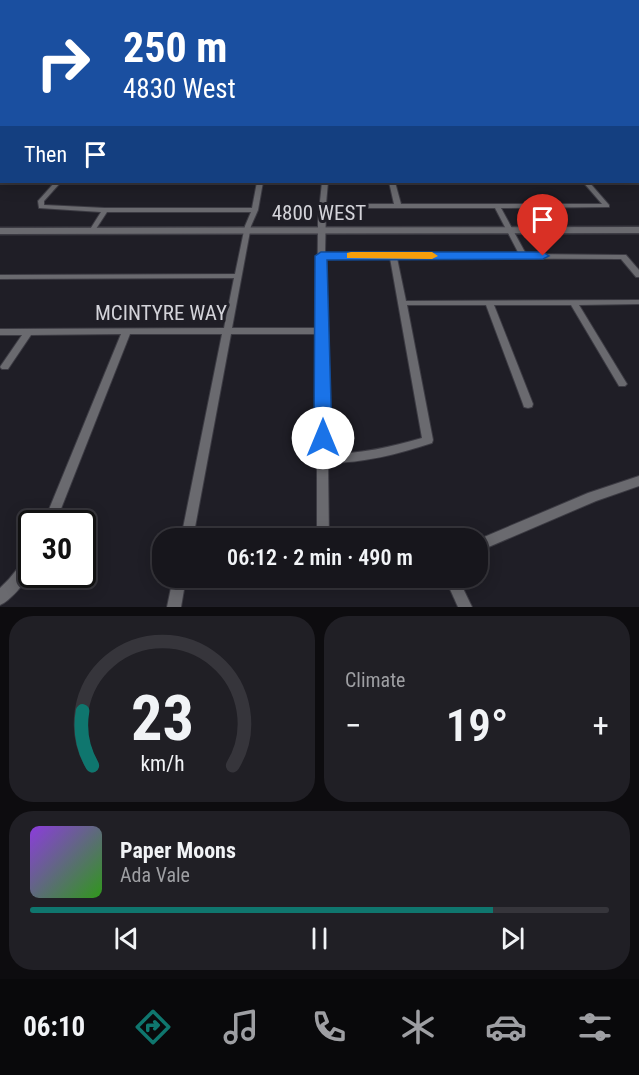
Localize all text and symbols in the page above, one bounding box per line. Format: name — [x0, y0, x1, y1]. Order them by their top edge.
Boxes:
text: 250 m — [123, 23, 228, 72]
icon: right — [24, 24, 102, 102]
text: 4830 West — [123, 73, 236, 105]
icon: arrive — [79, 138, 112, 171]
text: Then — [24, 142, 67, 167]
pin — [517, 194, 568, 256]
street label: 4800 WEST — [272, 201, 366, 225]
icon: arrive — [526, 203, 559, 236]
street label: MCINTYRE WAY — [95, 301, 227, 325]
position arrow — [291, 406, 355, 470]
speed limit sign: 30 — [18, 510, 96, 588]
text: 06:12 · 2 min · 490 m — [227, 545, 413, 570]
text: Climate — [345, 668, 405, 692]
text: 23 — [130, 682, 194, 755]
text: 19° — [446, 699, 508, 752]
text: − — [345, 706, 362, 745]
text: + — [593, 706, 609, 745]
text: km/h — [140, 751, 184, 776]
text: Paper Moons — [120, 838, 236, 863]
text: Ada Vale — [120, 863, 190, 887]
icon: previous — [110, 922, 143, 955]
icon: pause — [303, 922, 336, 955]
icon: next — [496, 922, 529, 955]
icon: directions — [132, 1006, 174, 1048]
icon: music — [220, 1006, 262, 1048]
icon: phone — [308, 1006, 350, 1048]
icon: climate — [397, 1006, 439, 1048]
icon: car — [485, 1006, 527, 1048]
icon: filters — [574, 1006, 616, 1048]
text: 06:10 — [23, 1011, 85, 1043]

